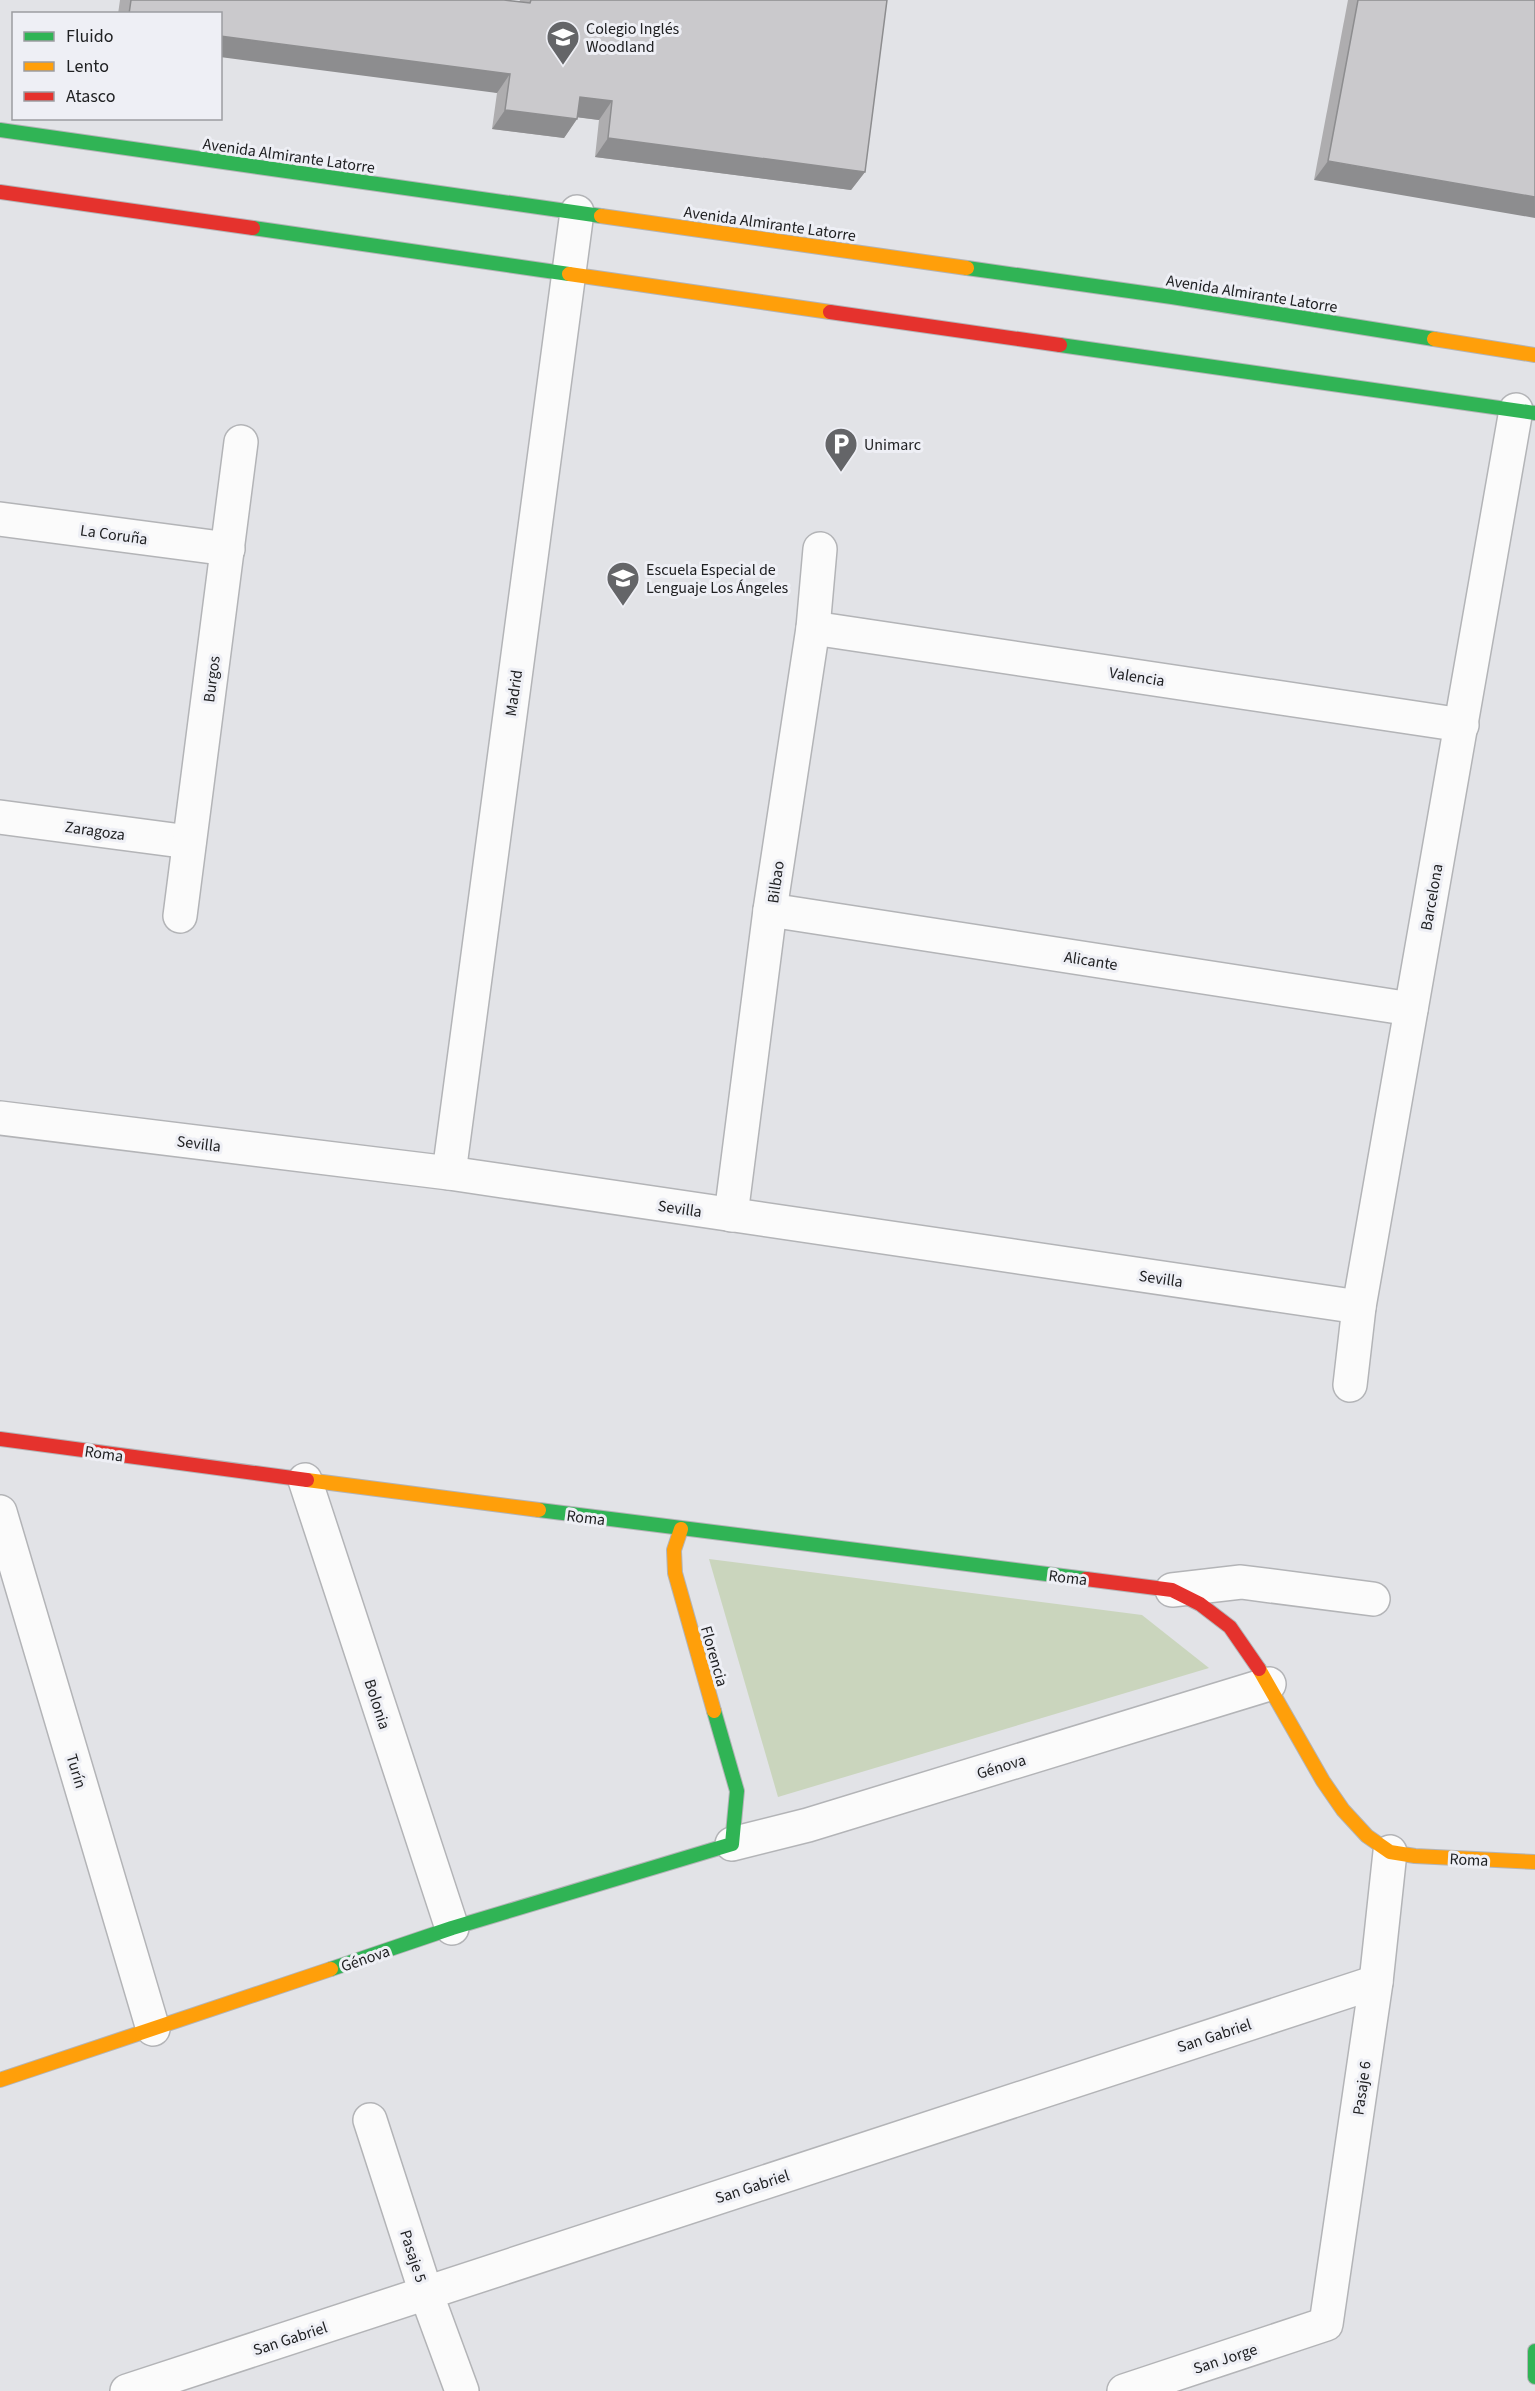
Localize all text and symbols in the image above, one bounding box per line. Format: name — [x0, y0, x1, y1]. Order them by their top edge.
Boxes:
legend — [12, 12, 222, 120]
place label: Colegio Inglés Woodland — [586, 18, 680, 58]
school or university icon: Colegio Inglés Woodland — [545, 19, 581, 66]
text: Fluido — [66, 24, 113, 49]
text: Lento — [66, 54, 109, 79]
text: Atasco — [66, 84, 115, 109]
street label: Avenida Almirante Latorre — [201, 133, 376, 179]
street label: Avenida Almirante Latorre — [682, 201, 857, 247]
street label: Avenida Almirante Latorre — [1164, 270, 1339, 318]
parking icon: Unimarc — [823, 426, 859, 473]
place label: Unimarc — [864, 434, 921, 456]
street label: La Coruña — [79, 519, 149, 551]
place label: Escuela Especial de Lenguaje Los Ángeles — [646, 559, 789, 599]
school or university icon: Escuela Especial de Lenguaje Los Ángeles — [605, 560, 641, 607]
street label: Burgos — [198, 654, 226, 704]
street label: Valencia — [1107, 662, 1166, 692]
street label: Madrid — [500, 668, 528, 718]
street label: Zaragoza — [63, 816, 126, 846]
street label: Bilbao — [762, 859, 790, 905]
street label: Barcelona — [1415, 862, 1449, 932]
street label: Alicante — [1063, 946, 1119, 976]
street label: Sevilla — [176, 1130, 222, 1158]
street label: Sevilla — [656, 1195, 703, 1223]
street label: Sevilla — [1137, 1265, 1184, 1293]
street label: Roma — [83, 1440, 125, 1468]
street label: Roma — [565, 1505, 607, 1531]
street label: Roma — [1047, 1565, 1089, 1591]
street label: Florencia — [695, 1623, 733, 1689]
street label: Bolonia — [359, 1676, 395, 1732]
street label: Génova — [974, 1749, 1029, 1785]
street label: Turín — [60, 1751, 92, 1791]
street label: Roma — [1449, 1848, 1489, 1872]
street label: Génova — [338, 1940, 393, 1978]
street label: San Gabriel — [1174, 2014, 1254, 2058]
street label: Pasaje 6 — [1347, 2060, 1377, 2117]
street label: San Gabriel — [712, 2165, 792, 2209]
street label: Pasaje 5 — [394, 2227, 432, 2286]
street label: San Gabriel — [250, 2317, 330, 2361]
street label: San Jorge — [1190, 2338, 1260, 2380]

